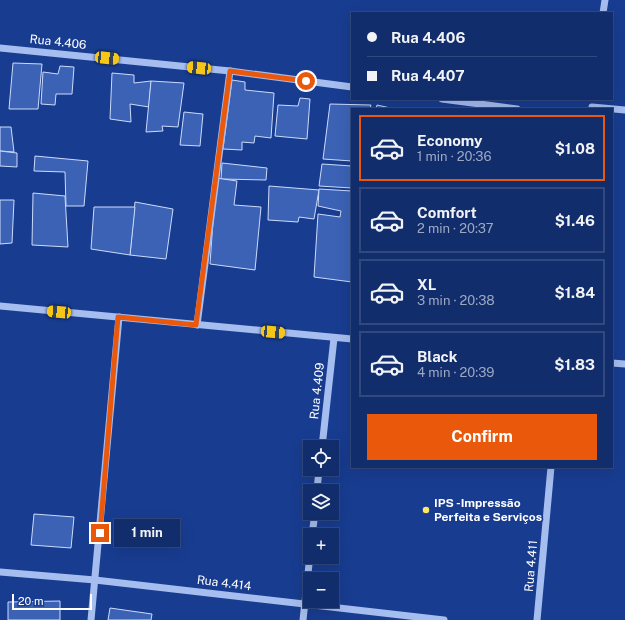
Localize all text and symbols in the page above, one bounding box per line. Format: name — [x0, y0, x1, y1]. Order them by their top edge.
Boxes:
text: Rua 4.406 — [391, 29, 465, 46]
street label: Rua 4.406 — [29, 32, 87, 52]
car — [94, 51, 120, 65]
car — [186, 61, 212, 75]
text: Rua 4.407 — [391, 67, 465, 84]
route start — [297, 72, 315, 90]
icon: car — [369, 130, 405, 166]
text: Economy — [417, 132, 482, 149]
text: $1.08 — [555, 140, 595, 157]
text: 1 min · 20:36 — [417, 149, 492, 164]
icon: car — [369, 202, 405, 238]
text: Comfort — [417, 204, 477, 221]
text: $1.46 — [555, 212, 595, 229]
text: 2 min · 20:37 — [417, 221, 494, 236]
icon: car — [369, 274, 405, 310]
text: XL — [417, 276, 436, 293]
text: $1.84 — [554, 284, 595, 301]
text: 3 min · 20:38 — [417, 293, 495, 308]
car — [47, 305, 71, 319]
car — [261, 325, 285, 339]
icon: car — [369, 346, 405, 382]
text: Black — [417, 348, 457, 365]
text: $1.83 — [554, 356, 595, 373]
street label: Rua 4.409 — [307, 362, 327, 420]
text: 4 min · 20:39 — [417, 365, 494, 380]
button: Confirm — [367, 414, 597, 460]
map controls — [303, 440, 339, 608]
button: locate — [303, 440, 339, 476]
button: layers — [303, 484, 339, 520]
place label: IPS -Impressão Perfeita e Serviços — [434, 496, 542, 524]
marker: IPS -Impressão Perfeita e Serviços — [421, 505, 431, 515]
callout: 1 min — [114, 519, 180, 547]
route end — [91, 524, 109, 542]
text: 1 min — [131, 525, 163, 540]
button: + — [303, 528, 339, 564]
street label: Rua 4.411 — [522, 539, 540, 593]
button: − — [303, 572, 339, 608]
street label: Rua 4.414 — [196, 573, 252, 593]
scale bar — [12, 592, 92, 611]
text: 20 m — [18, 595, 43, 607]

